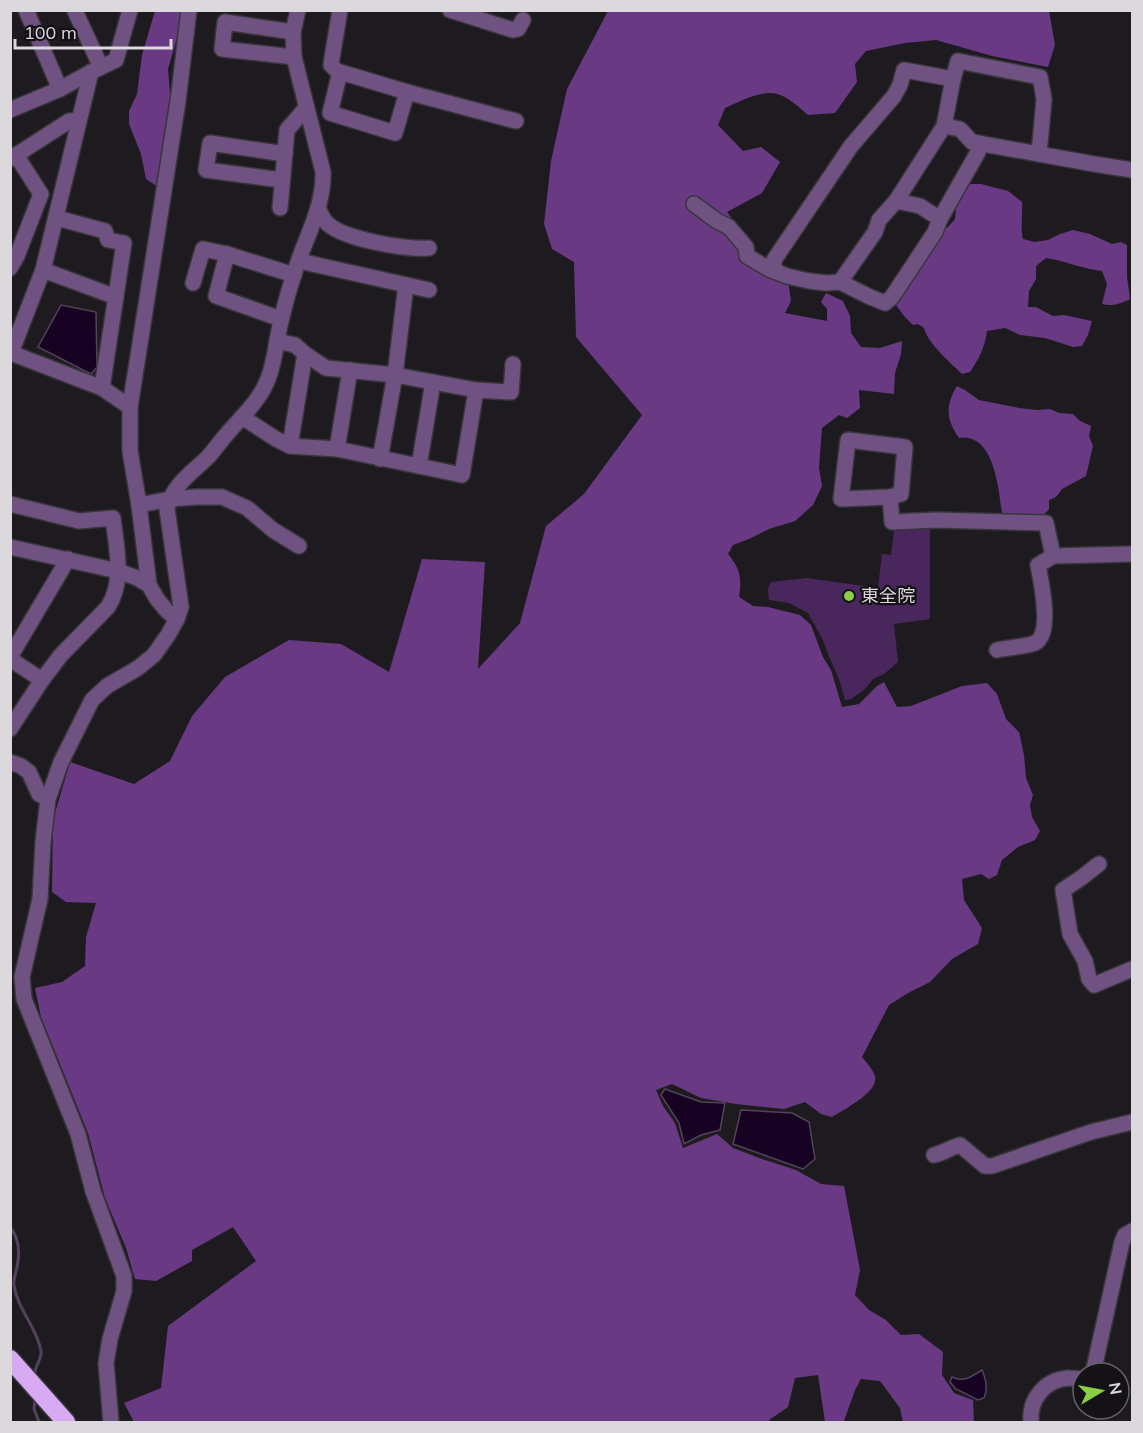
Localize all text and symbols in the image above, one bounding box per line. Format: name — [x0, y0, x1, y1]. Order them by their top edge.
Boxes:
scale bar — [15, 12, 171, 50]
text: 100 m — [24, 21, 77, 44]
place label: 東全院 — [861, 584, 915, 607]
marker: 東全院 — [842, 589, 856, 603]
north arrow — [1071, 1361, 1131, 1421]
text: N — [1105, 1381, 1127, 1396]

